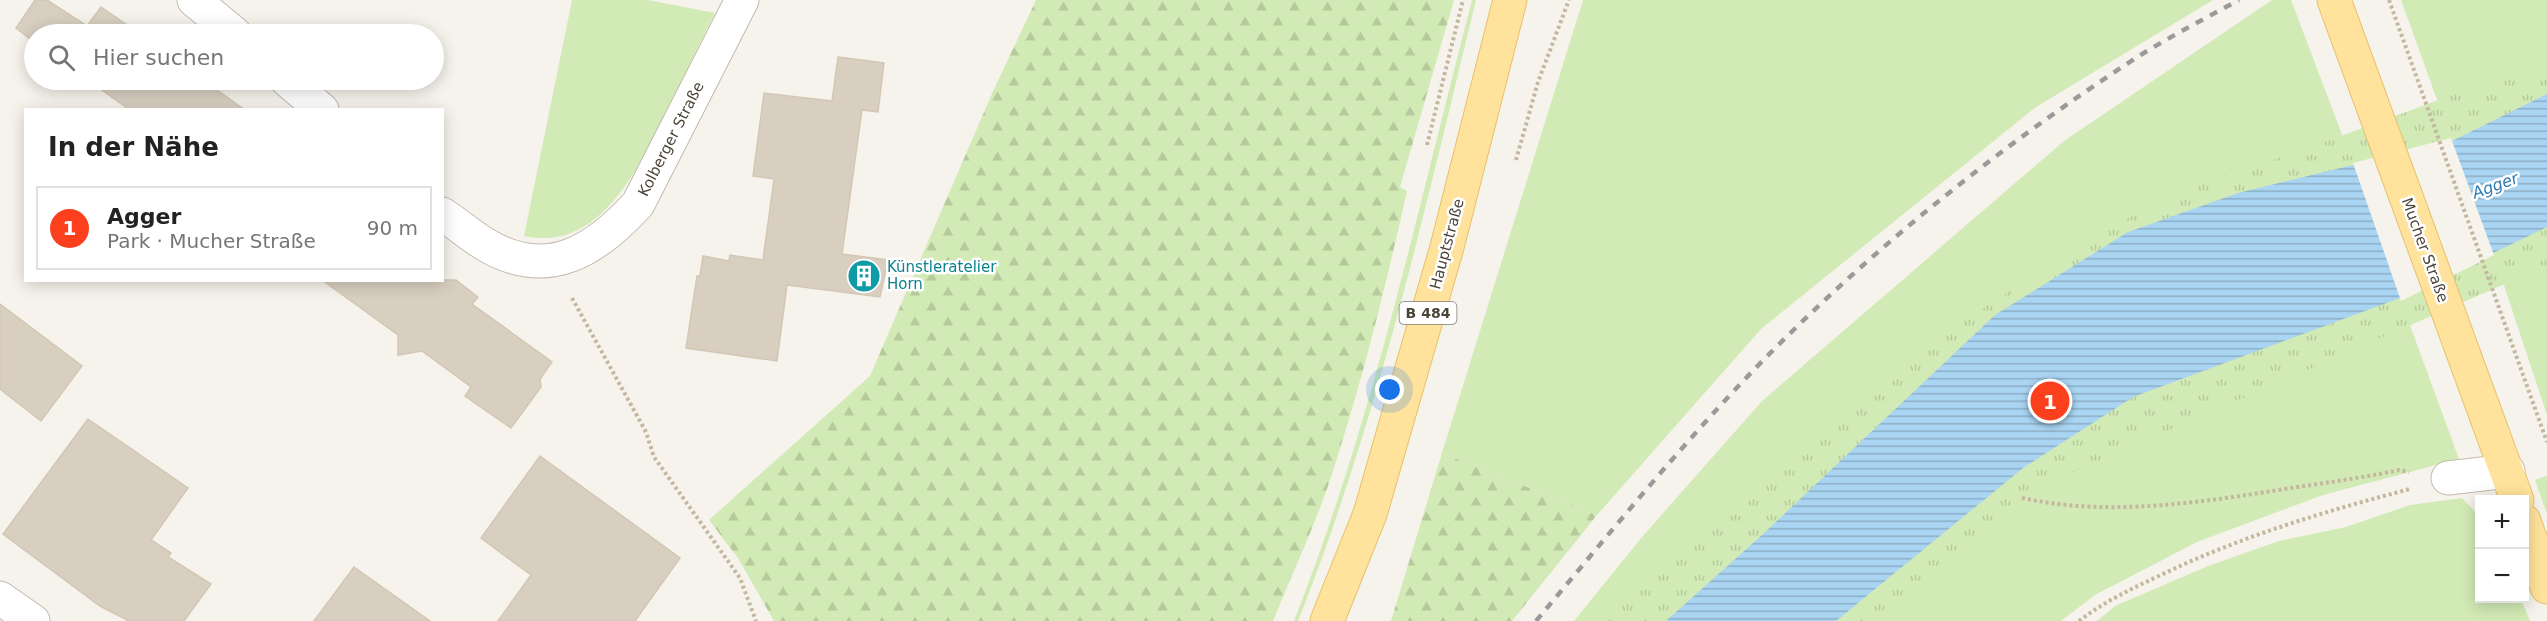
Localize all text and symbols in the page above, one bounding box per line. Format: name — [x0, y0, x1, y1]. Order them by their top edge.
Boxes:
search box — [24, 24, 444, 90]
icon: search — [45, 41, 78, 74]
text: Hier suchen — [93, 45, 224, 70]
street label: Kolberger Straße — [634, 79, 708, 199]
text: In der Nähe — [48, 132, 219, 162]
water label: Agger — [2469, 168, 2522, 203]
street label: Mucher Straße — [2398, 195, 2452, 305]
street label: Hauptstraße — [1426, 197, 1468, 291]
text: Agger — [107, 204, 181, 229]
text: 1 — [63, 216, 76, 240]
text: 90 m — [367, 216, 418, 240]
text: Park · Mucher Straße — [107, 229, 316, 253]
building icon: Künstleratelier Horn — [846, 258, 882, 294]
place label: Künstleratelier Horn — [887, 258, 997, 293]
road number: B 484 — [1400, 302, 1456, 324]
your location — [1375, 375, 1404, 404]
pin: 1 — [2030, 378, 2070, 424]
map controls — [2475, 495, 2529, 603]
button: + — [2475, 495, 2529, 549]
button: − — [2475, 549, 2529, 603]

